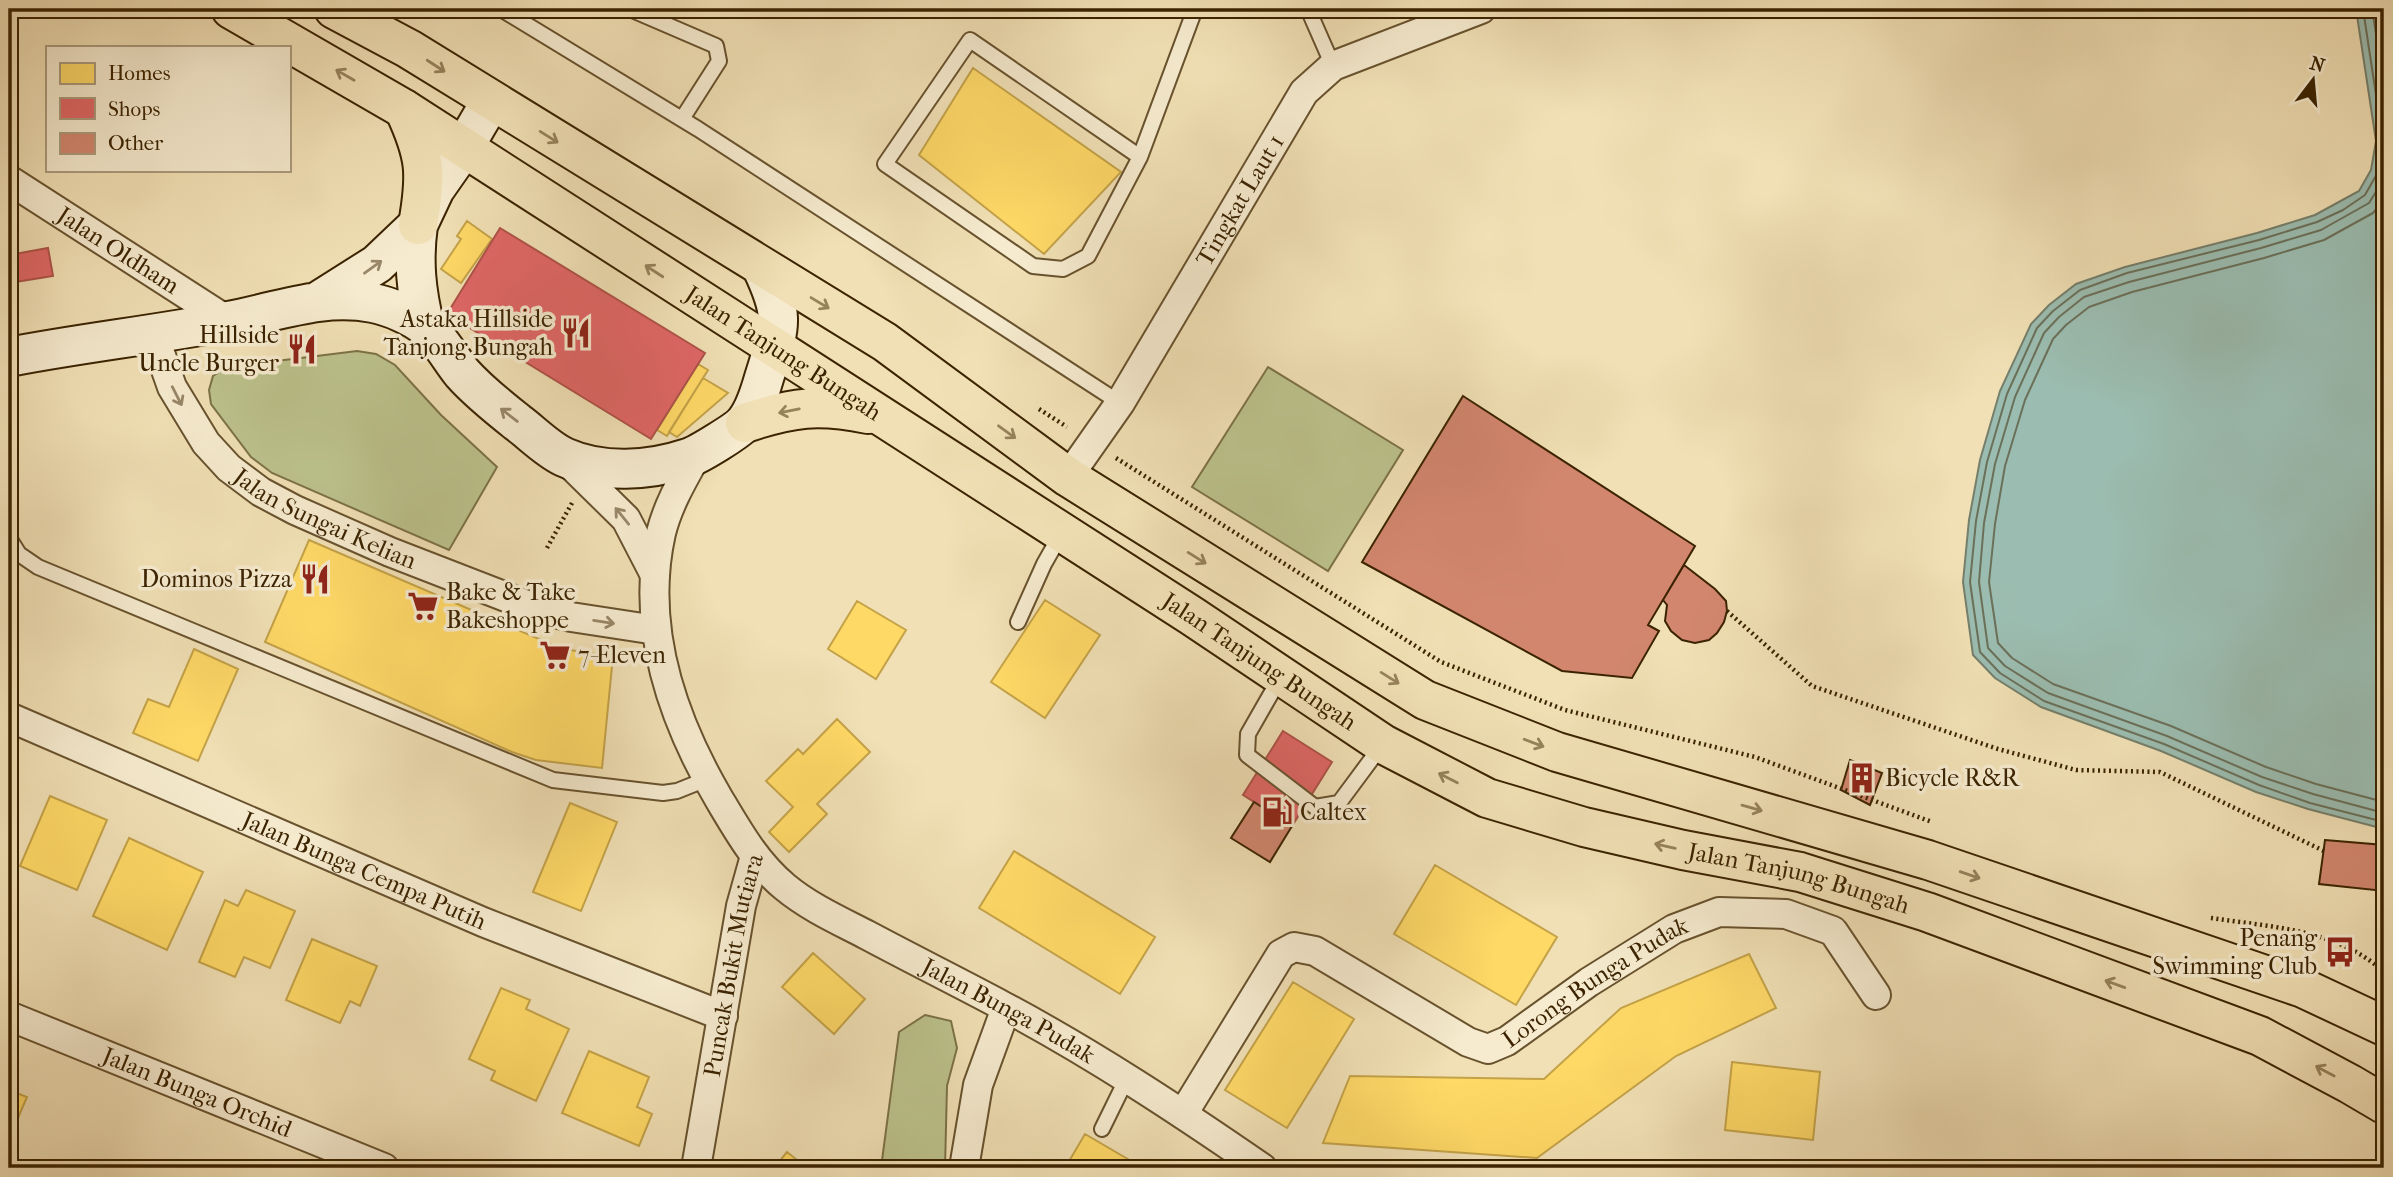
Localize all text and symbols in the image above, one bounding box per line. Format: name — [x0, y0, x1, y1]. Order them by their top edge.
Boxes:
legend — [46, 46, 290, 172]
north arrow — [2278, 46, 2348, 116]
text: N — [2307, 52, 2328, 77]
one-way arrow — [426, 60, 446, 74]
text: Homes — [108, 61, 171, 85]
one-way arrow — [335, 68, 355, 82]
text: Shops — [108, 97, 161, 121]
street label: Tingkat Laut 1 — [1190, 129, 1290, 271]
one-way arrow — [539, 130, 559, 144]
text: Other — [108, 131, 163, 155]
street label: Jalan Oldham — [50, 200, 185, 300]
one-way arrow — [363, 260, 382, 275]
one-way arrow — [645, 263, 664, 278]
street label: Jalan Tanjung Bungah — [678, 279, 887, 427]
one-way arrow — [810, 296, 830, 310]
place label: Astaka Hillside Tanjong Bungah — [383, 305, 554, 361]
restaurant icon: Astaka Hillside Tanjong Bungah — [559, 316, 593, 350]
place label: Hillside Uncle Burger — [138, 321, 280, 377]
restaurant icon: Hillside Uncle Burger — [285, 332, 319, 366]
one-way arrow — [171, 385, 185, 406]
one-way arrow — [778, 405, 801, 418]
one-way arrow — [500, 407, 518, 422]
one-way arrow — [997, 425, 1016, 439]
street label: Jalan Sungai Kelian — [226, 461, 420, 575]
one-way arrow — [614, 507, 629, 525]
one-way arrow — [1186, 551, 1206, 565]
restaurant icon: Dominos Pizza — [298, 562, 332, 596]
place label: Dominos Pizza — [141, 565, 293, 593]
place label: Bake & Take Bakeshoppe — [446, 578, 576, 634]
street label: Jalan Tanjung Bungah — [1155, 585, 1362, 737]
supermarket icon: Bake & Take Bakeshoppe — [406, 589, 440, 623]
one-way arrow — [592, 616, 615, 629]
supermarket icon: 7-Eleven — [538, 638, 572, 672]
place label: 7-Eleven — [578, 641, 666, 669]
one-way arrow — [1379, 672, 1399, 686]
one-way arrow — [1523, 738, 1545, 750]
building icon: Bicycle R&R — [1845, 761, 1879, 795]
place label: Bicycle R&R — [1885, 764, 2020, 792]
one-way arrow — [1439, 770, 1459, 784]
fuel station icon: Caltex — [1260, 795, 1294, 829]
place label: Caltex — [1300, 798, 1367, 826]
one-way arrow — [1741, 803, 1763, 816]
street label: Jalan Bunga Cempa Putih — [236, 805, 491, 936]
street label: Jalan Tanjung Bungah — [1684, 837, 1913, 920]
one-way arrow — [1654, 839, 1676, 852]
street label: Puncak Bukit Mutiara — [698, 850, 769, 1079]
one-way arrow — [1958, 869, 1980, 882]
street label: Lorong Bunga Pudak — [1497, 911, 1693, 1054]
place label: Penang Swimming Club — [2152, 924, 2318, 980]
bus stop icon: Penang Swimming Club — [2323, 935, 2357, 969]
street label: Jalan Bunga Pudak — [915, 951, 1101, 1070]
one-way arrow — [2105, 976, 2127, 989]
street label: Jalan Bunga Orchid — [96, 1041, 297, 1143]
one-way arrow — [2315, 1063, 2336, 1077]

